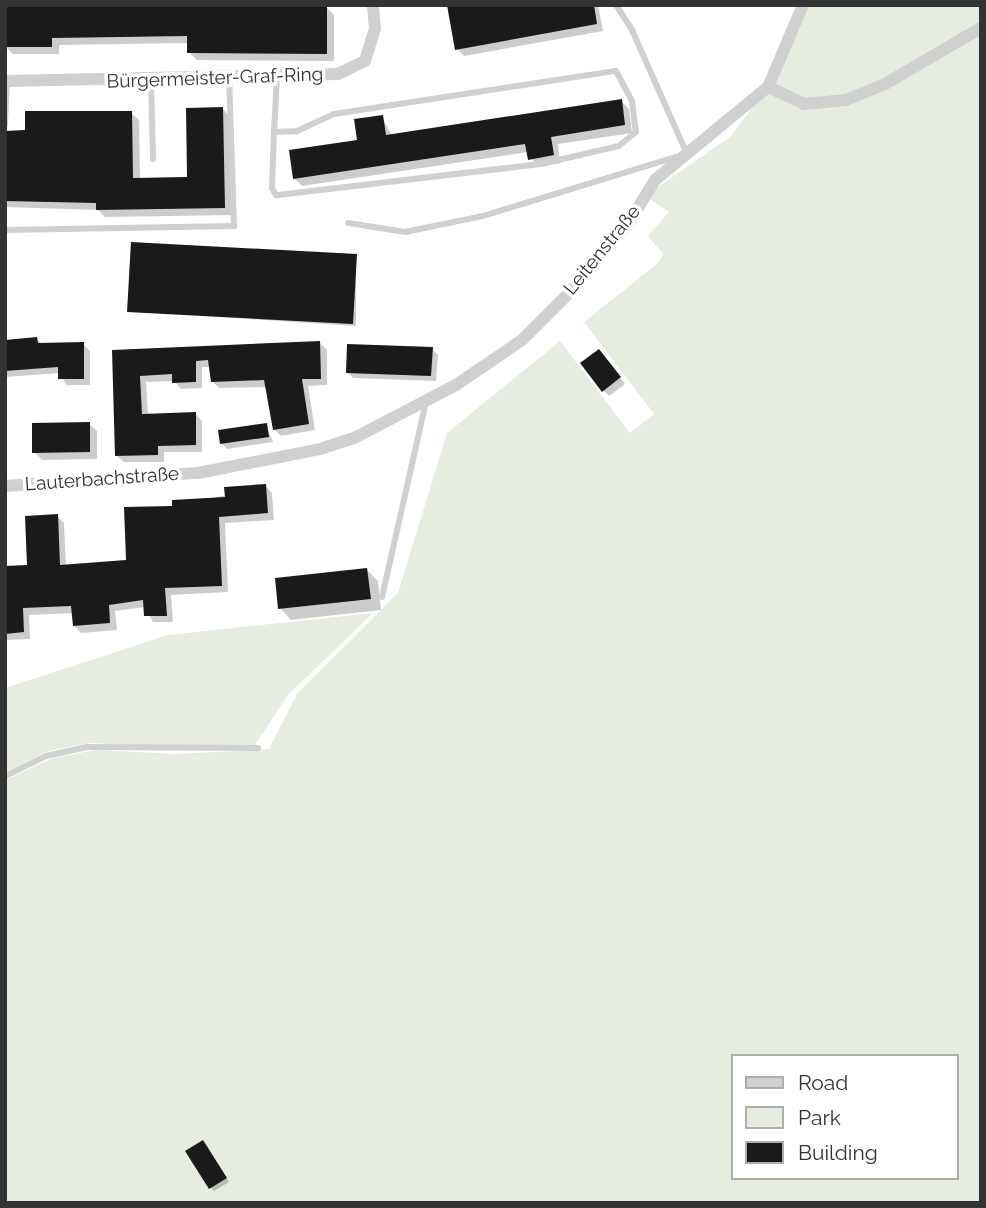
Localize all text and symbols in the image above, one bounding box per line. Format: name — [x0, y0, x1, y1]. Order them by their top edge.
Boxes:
street label: Bürgermeister-Graf-Ring — [106, 63, 324, 93]
street label: Leitenstraße — [559, 201, 645, 299]
street label: Lauterbachstraße — [24, 462, 180, 496]
legend — [730, 1054, 958, 1180]
text: Road — [798, 1070, 848, 1095]
text: Park — [798, 1105, 841, 1130]
text: Building — [798, 1140, 878, 1165]

